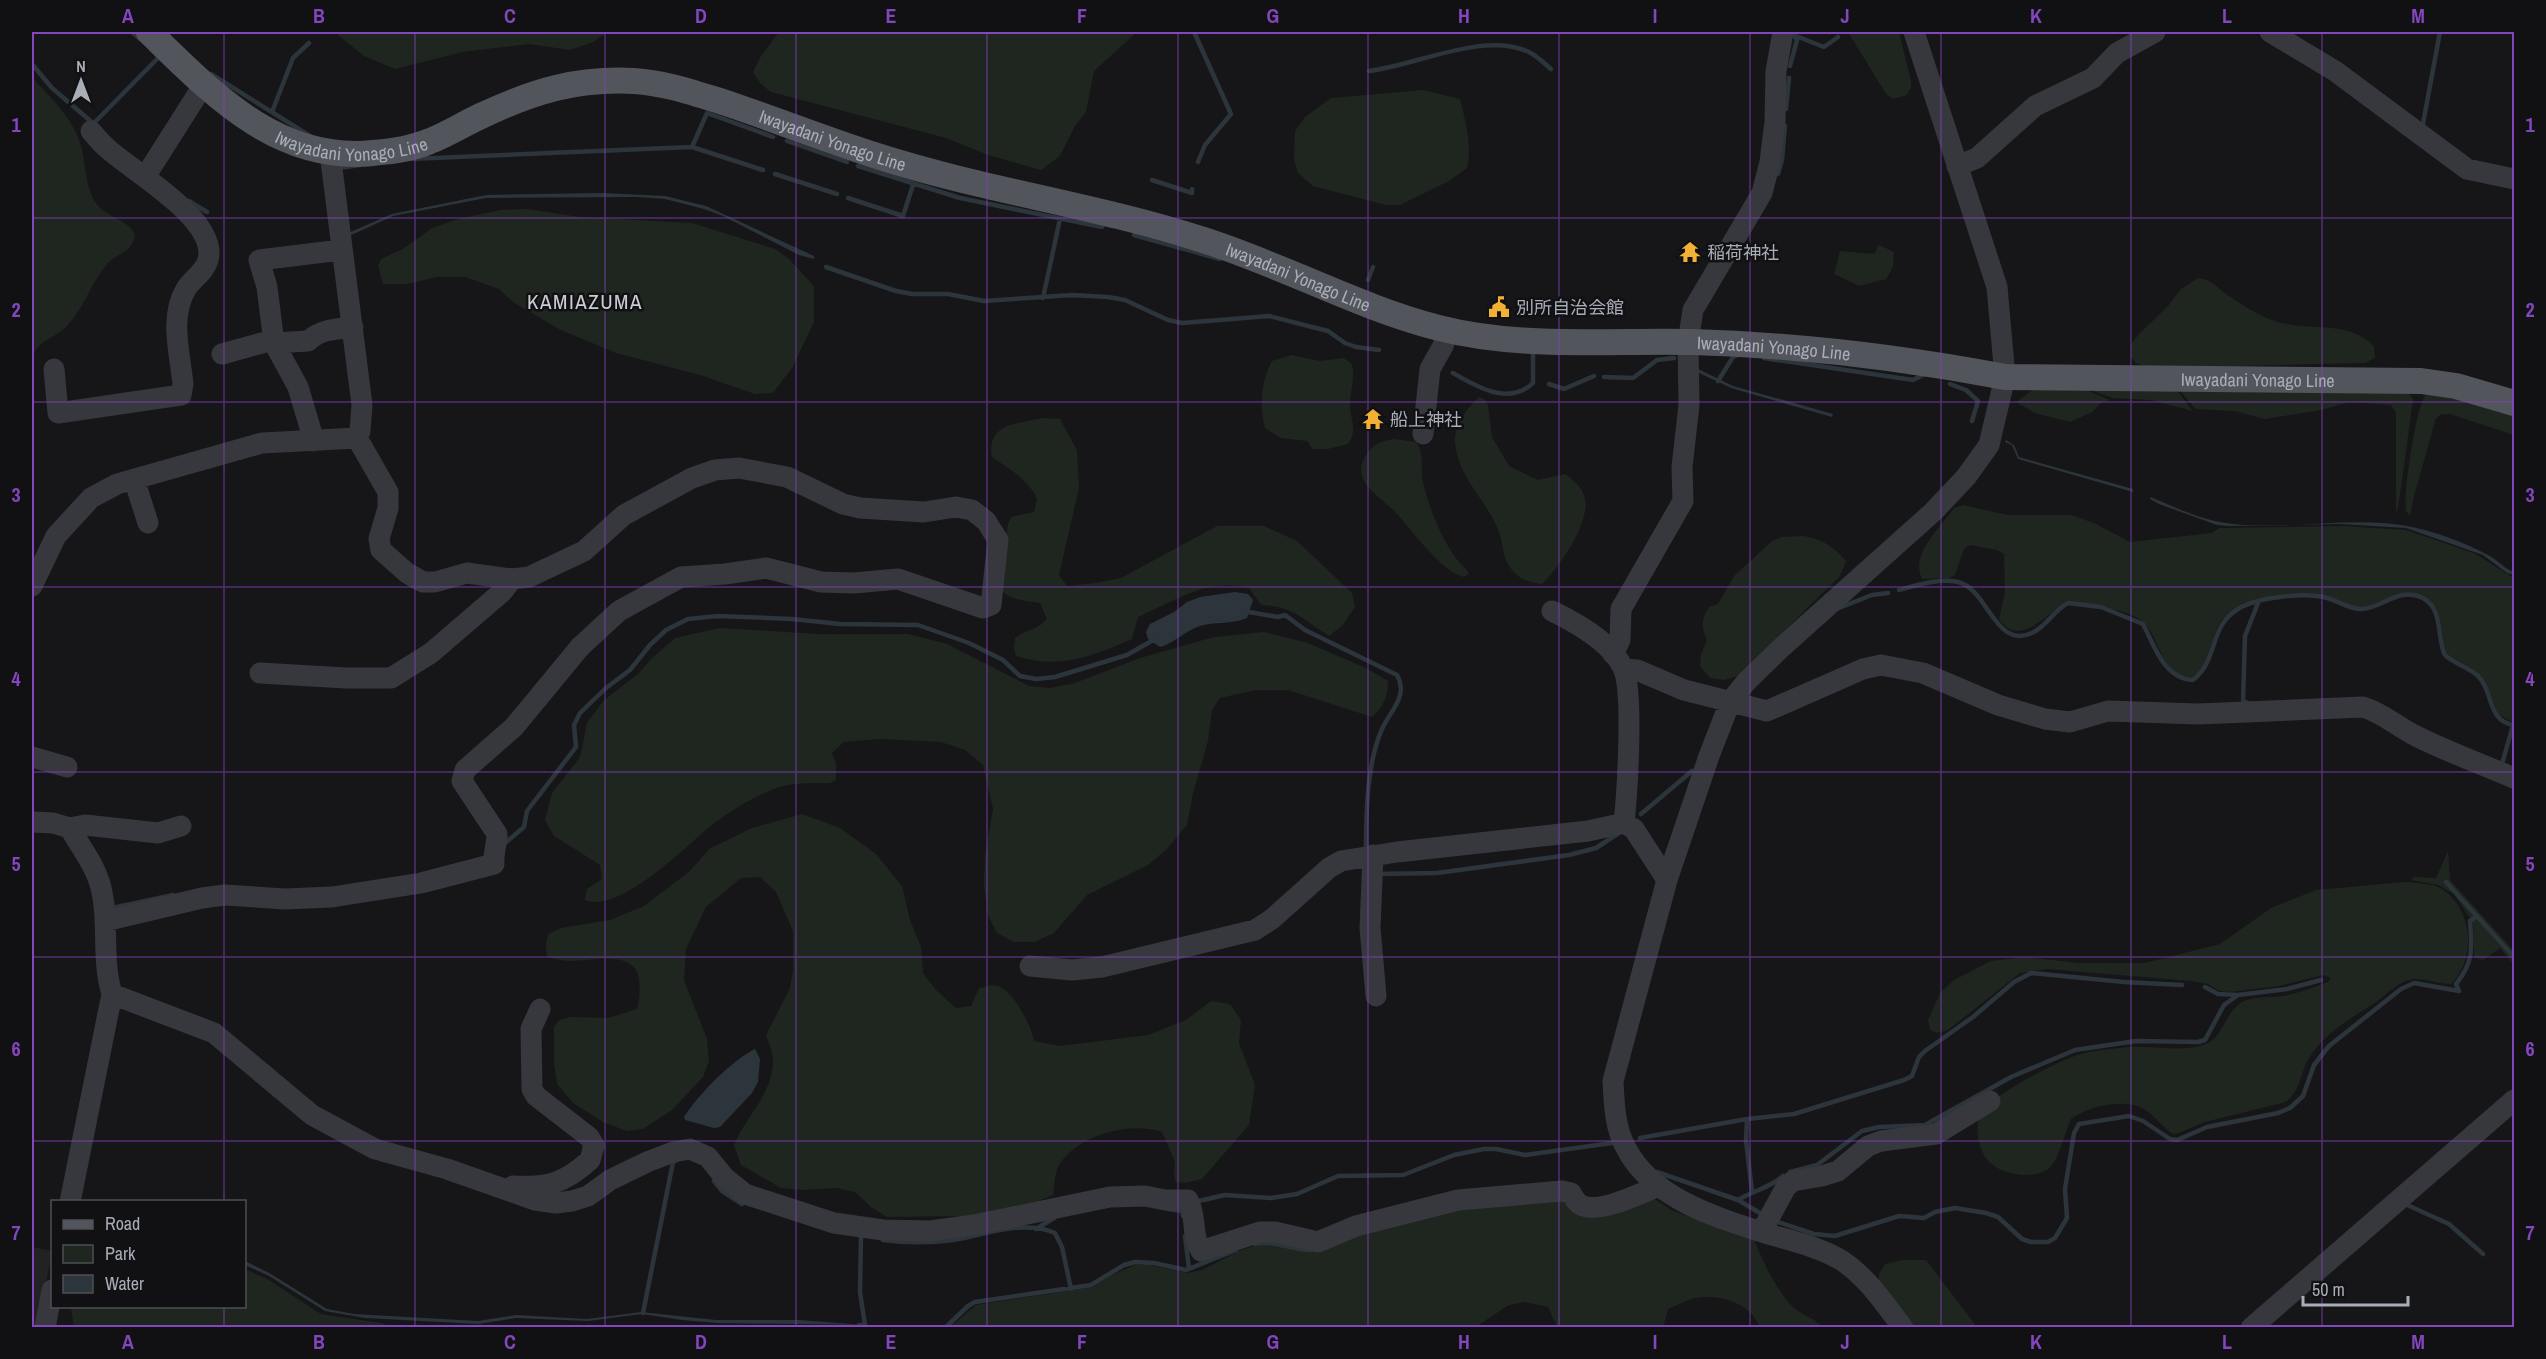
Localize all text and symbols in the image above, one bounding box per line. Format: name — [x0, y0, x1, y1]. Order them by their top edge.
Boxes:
text: A — [122, 2, 134, 29]
text: B — [313, 2, 325, 29]
text: C — [504, 2, 516, 29]
text: D — [695, 2, 707, 29]
text: E — [886, 2, 897, 29]
text: F — [1077, 2, 1087, 29]
text: G — [1267, 2, 1279, 29]
text: H — [1458, 2, 1470, 29]
text: I — [1653, 2, 1657, 29]
text: J — [1840, 2, 1850, 29]
text: K — [2030, 2, 2042, 29]
text: L — [2222, 2, 2232, 29]
text: M — [2411, 2, 2425, 29]
north arrow — [51, 51, 111, 111]
text: N — [76, 55, 86, 77]
street label: Iwayadani Yonago Line — [756, 103, 909, 177]
text: 1 — [11, 111, 21, 138]
text: 1 — [2525, 111, 2535, 138]
street label: Iwayadani Yonago Line — [271, 124, 431, 167]
street label: Iwayadani Yonago Line — [1223, 236, 1374, 317]
temple icon: 稲荷神社 — [1678, 240, 1702, 264]
place label: 稲荷神社 — [1707, 240, 1779, 265]
district label: KAMIAZUMA — [527, 287, 643, 316]
public building icon: 別所自治会館 — [1487, 295, 1511, 319]
place label: 別所自治会館 — [1516, 295, 1624, 320]
text: 2 — [11, 296, 21, 323]
text: 2 — [2525, 296, 2535, 323]
street label: Iwayadani Yonago Line — [1697, 330, 1852, 366]
street label: Iwayadani Yonago Line — [2181, 366, 2335, 393]
temple icon: 船上神社 — [1361, 407, 1385, 431]
place label: 船上神社 — [1390, 407, 1462, 432]
text: 3 — [11, 481, 21, 508]
text: 3 — [2525, 481, 2535, 508]
text: 4 — [11, 665, 21, 692]
text: 4 — [2525, 665, 2535, 692]
text: 5 — [11, 850, 21, 877]
text: 5 — [2525, 850, 2535, 877]
text: 6 — [11, 1035, 21, 1062]
text: 6 — [2525, 1035, 2535, 1062]
legend — [51, 1200, 246, 1308]
text: Road — [105, 1211, 140, 1236]
text: 7 — [11, 1219, 21, 1246]
text: 7 — [2525, 1219, 2535, 1246]
text: Park — [105, 1241, 136, 1266]
scale bar — [2303, 1269, 2408, 1307]
text: Water — [105, 1271, 144, 1296]
text: 50 m — [2312, 1277, 2345, 1302]
text: A — [122, 1328, 134, 1355]
text: B — [313, 1328, 325, 1355]
text: C — [504, 1328, 516, 1355]
text: D — [695, 1328, 707, 1355]
text: E — [886, 1328, 897, 1355]
text: F — [1077, 1328, 1087, 1355]
text: G — [1267, 1328, 1279, 1355]
text: H — [1458, 1328, 1470, 1355]
text: I — [1653, 1328, 1657, 1355]
text: J — [1840, 1328, 1850, 1355]
text: K — [2030, 1328, 2042, 1355]
text: L — [2222, 1328, 2232, 1355]
text: M — [2411, 1328, 2425, 1355]

